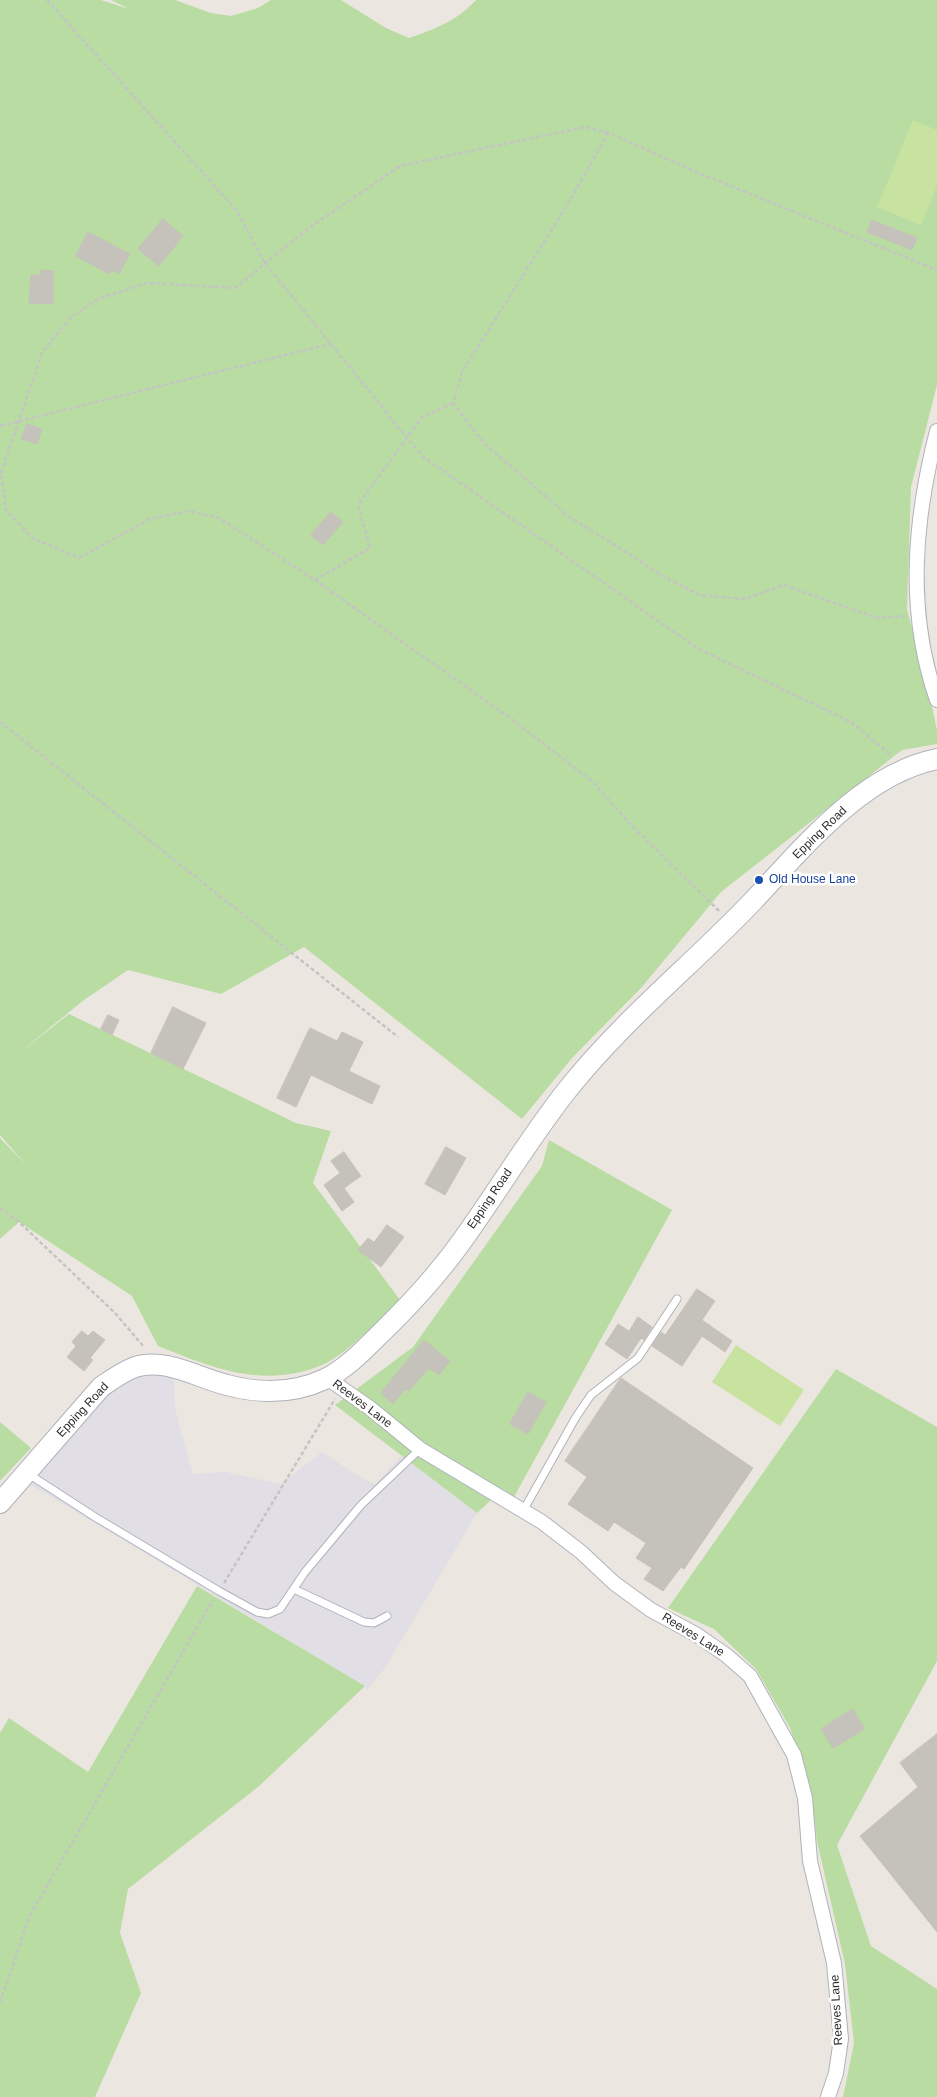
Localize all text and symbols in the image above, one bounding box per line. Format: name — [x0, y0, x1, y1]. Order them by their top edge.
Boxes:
street label: Epping Road — [790, 804, 850, 862]
place label: Old House Lane — [769, 873, 856, 887]
marker: Old House Lane — [753, 874, 765, 886]
street label: Epping Road — [465, 1166, 515, 1232]
street label: Reeves Lane — [329, 1377, 395, 1431]
street label: Epping Road — [54, 1380, 112, 1440]
street label: Reeves Lane — [659, 1610, 727, 1660]
street label: Reeves Lane — [828, 1974, 846, 2046]

